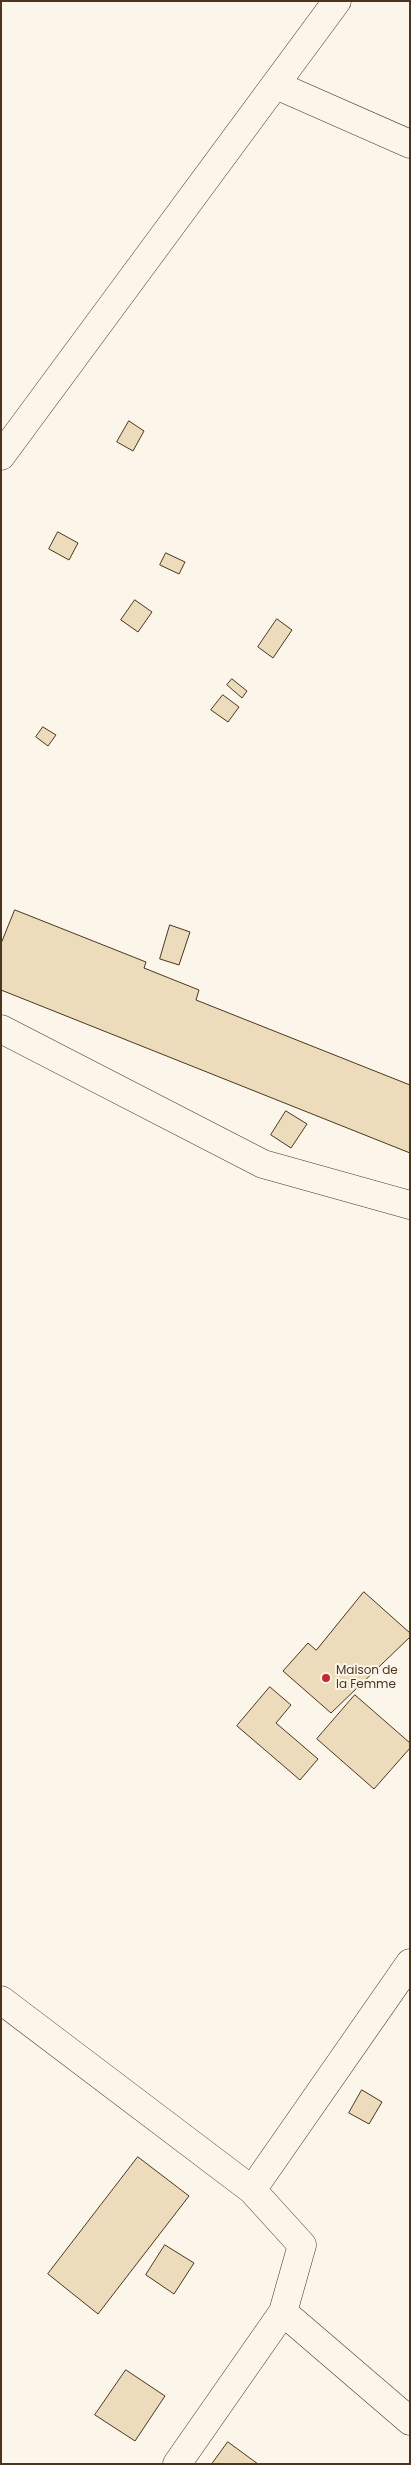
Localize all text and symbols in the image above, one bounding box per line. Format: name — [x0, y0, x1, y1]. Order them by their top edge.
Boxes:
place label: Maison de la Femme — [336, 1664, 398, 1692]
marker: Maison de la Femme — [320, 1672, 332, 1684]

